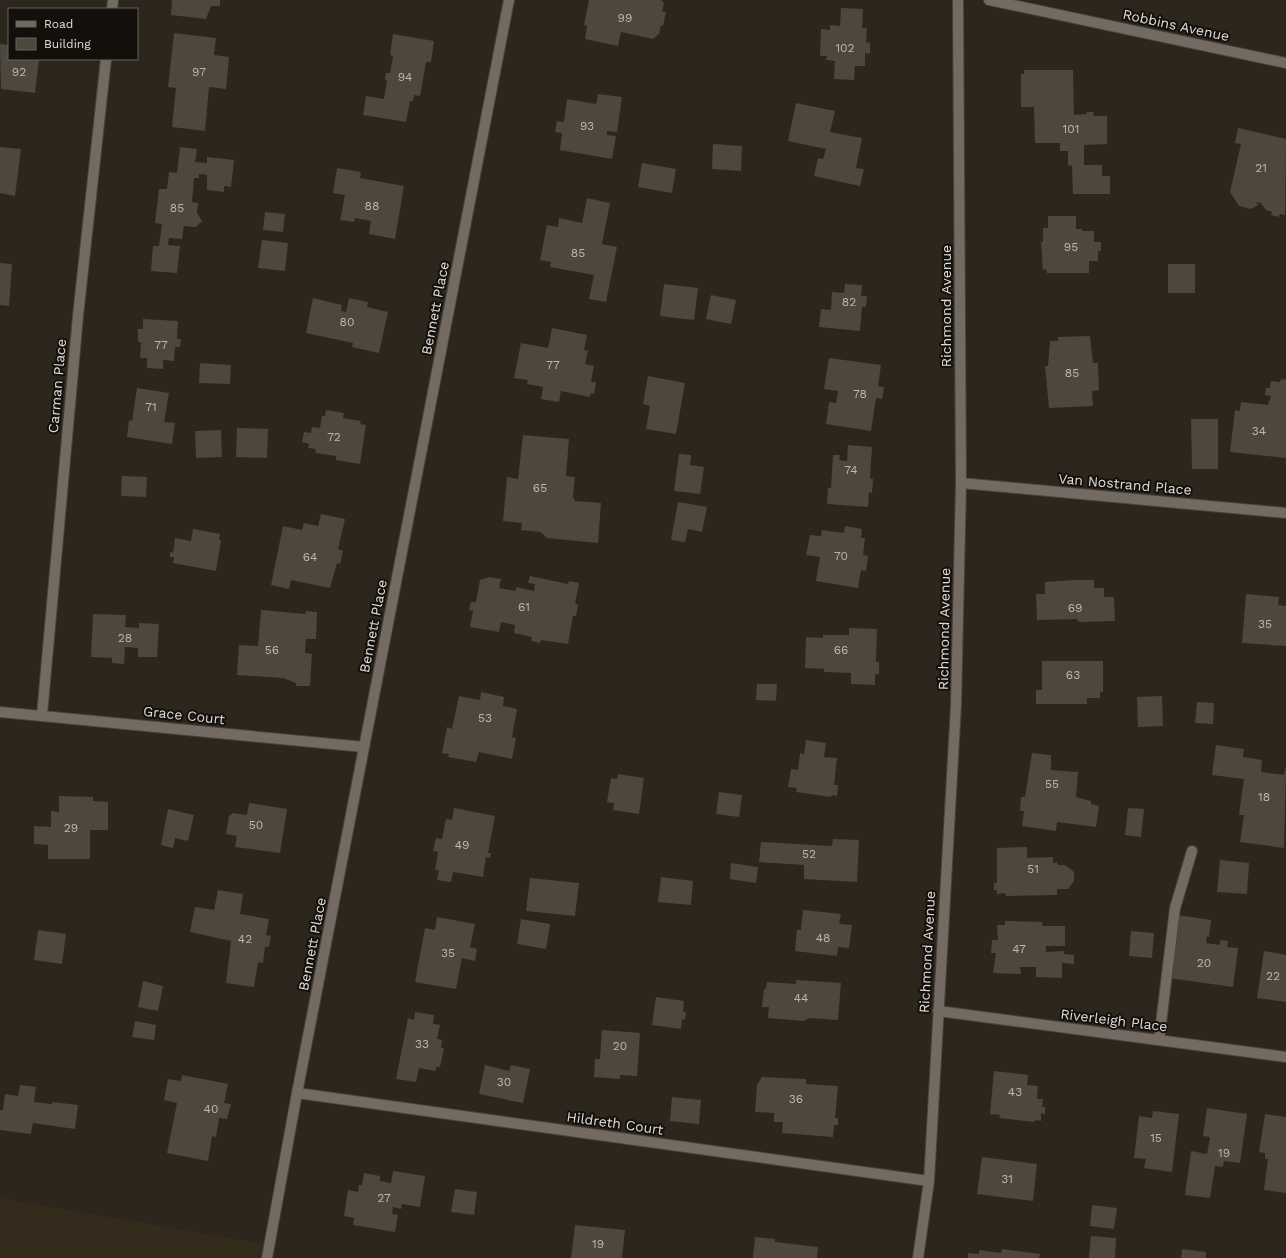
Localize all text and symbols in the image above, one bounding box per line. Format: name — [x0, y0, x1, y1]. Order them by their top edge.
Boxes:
street label: Robbins Avenue — [1121, 6, 1231, 44]
legend — [8, 8, 138, 60]
house number: 99 — [618, 11, 632, 25]
text: Road — [44, 17, 73, 31]
text: Building — [44, 37, 91, 51]
house number: 102 — [835, 41, 855, 55]
house number: 92 — [12, 65, 26, 79]
house number: 97 — [192, 65, 206, 79]
house number: 94 — [398, 70, 412, 84]
house number: 93 — [580, 119, 594, 133]
house number: 101 — [1063, 122, 1079, 136]
house number: 21 — [1255, 161, 1267, 175]
house number: 88 — [365, 199, 379, 213]
house number: 85 — [170, 201, 184, 215]
house number: 95 — [1064, 240, 1078, 254]
street label: Richmond Avenue — [938, 245, 954, 367]
house number: 85 — [571, 246, 585, 260]
street label: Bennett Place — [418, 260, 452, 356]
house number: 82 — [842, 295, 856, 309]
house number: 80 — [340, 315, 354, 329]
street label: Carman Place — [45, 338, 69, 434]
house number: 77 — [154, 338, 168, 352]
house number: 77 — [546, 358, 560, 372]
house number: 85 — [1065, 366, 1079, 380]
house number: 78 — [853, 387, 867, 401]
house number: 71 — [145, 400, 157, 414]
house number: 34 — [1252, 424, 1266, 438]
house number: 72 — [327, 430, 341, 444]
house number: 74 — [844, 463, 858, 477]
street label: Van Nostrand Place — [1058, 470, 1192, 498]
house number: 65 — [533, 481, 547, 495]
house number: 70 — [834, 549, 848, 563]
house number: 64 — [303, 550, 317, 564]
street label: Richmond Avenue — [935, 568, 953, 690]
street label: Bennett Place — [356, 578, 390, 674]
house number: 61 — [518, 600, 530, 614]
house number: 69 — [1068, 601, 1082, 615]
house number: 35 — [1258, 617, 1272, 631]
house number: 28 — [118, 631, 132, 645]
house number: 56 — [265, 643, 279, 657]
house number: 66 — [834, 643, 848, 657]
house number: 63 — [1066, 668, 1080, 682]
street label: Grace Court — [142, 703, 226, 727]
house number: 53 — [478, 711, 492, 725]
house number: 55 — [1045, 777, 1059, 791]
house number: 18 — [1258, 790, 1270, 804]
house number: 50 — [249, 818, 263, 832]
house number: 29 — [64, 821, 78, 835]
house number: 49 — [455, 838, 469, 852]
house number: 52 — [802, 847, 816, 861]
house number: 51 — [1027, 862, 1039, 876]
street label: Richmond Avenue — [916, 890, 938, 1014]
street label: Bennett Place — [295, 896, 329, 992]
house number: 48 — [816, 931, 830, 945]
house number: 42 — [238, 932, 252, 946]
house number: 47 — [1012, 942, 1026, 956]
house number: 35 — [441, 946, 455, 960]
house number: 20 — [1197, 956, 1211, 970]
house number: 22 — [1266, 969, 1280, 983]
house number: 44 — [794, 991, 808, 1005]
street label: Riverleigh Place — [1060, 1005, 1168, 1035]
house number: 33 — [415, 1037, 429, 1051]
house number: 20 — [613, 1039, 627, 1053]
house number: 30 — [497, 1075, 511, 1089]
house number: 43 — [1008, 1085, 1022, 1099]
house number: 36 — [789, 1092, 803, 1106]
house number: 40 — [204, 1102, 218, 1116]
street label: Hildreth Court — [566, 1108, 665, 1138]
house number: 15 — [1150, 1131, 1162, 1145]
house number: 19 — [1218, 1146, 1230, 1160]
house number: 31 — [1001, 1172, 1013, 1186]
house number: 27 — [377, 1191, 391, 1205]
house number: 19 — [592, 1237, 604, 1251]

